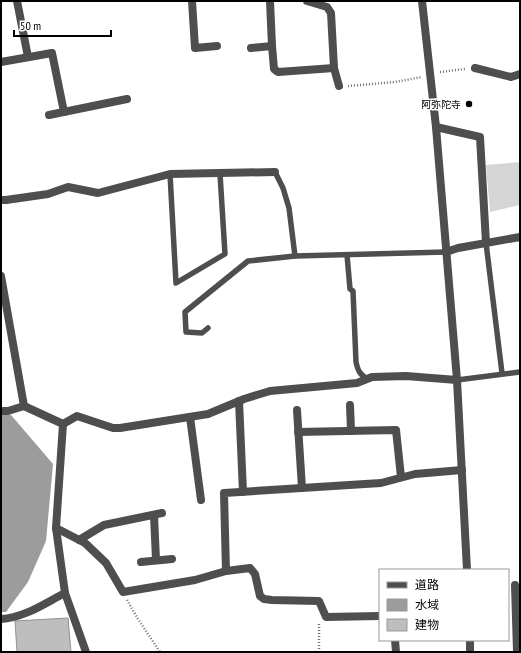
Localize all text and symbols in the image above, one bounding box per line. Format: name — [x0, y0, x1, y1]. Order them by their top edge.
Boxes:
scale bar — [14, 12, 111, 38]
text: 50 m — [20, 18, 41, 33]
place label: 阿弥陀寺 — [421, 98, 461, 111]
marker: 阿弥陀寺 — [464, 99, 474, 109]
legend — [379, 569, 509, 641]
text: 道路 — [415, 577, 439, 592]
text: 水域 — [415, 597, 439, 612]
text: 建物 — [415, 617, 439, 632]

